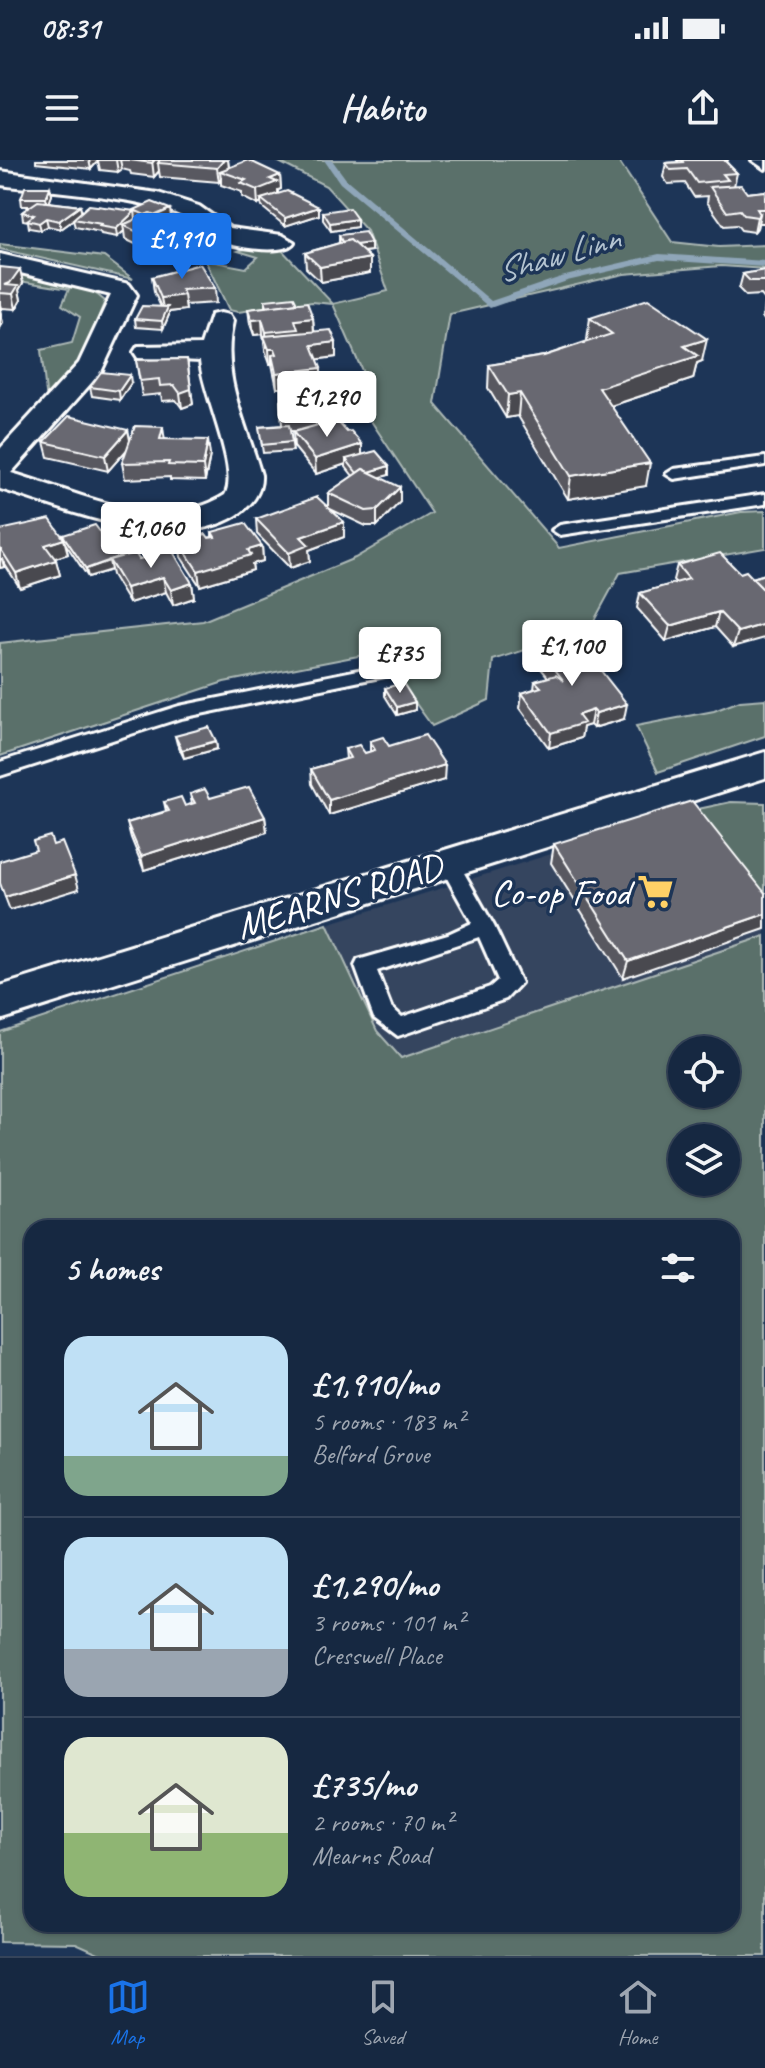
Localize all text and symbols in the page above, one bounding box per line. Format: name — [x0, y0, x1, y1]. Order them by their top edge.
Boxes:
text: 08:31 — [40, 9, 100, 47]
text: Habito — [340, 85, 425, 131]
icon: menu — [40, 86, 84, 130]
icon: share — [681, 86, 725, 130]
pin: £1,910 — [117, 213, 247, 281]
water label: Shaw Linn — [492, 215, 627, 292]
text: £1,910 — [150, 222, 214, 255]
pin: £1,290 — [262, 371, 392, 439]
text: £1,290 — [295, 380, 359, 413]
pin: £1,060 — [86, 502, 216, 570]
text: £1,060 — [119, 511, 183, 544]
pin: £1,100 — [507, 620, 637, 688]
pin: £735 — [353, 627, 447, 695]
text: £1,100 — [540, 629, 604, 662]
text: £735 — [377, 636, 423, 669]
street label: MEARNS ROAD — [230, 842, 450, 950]
place label: Co-op Food — [491, 869, 636, 916]
supermarket icon: Co-op Food — [637, 873, 675, 911]
map controls — [668, 1036, 740, 1196]
button: locate — [668, 1036, 740, 1108]
button: layers — [668, 1124, 740, 1196]
icon: filters — [656, 1246, 700, 1290]
text: 5 homes — [64, 1247, 159, 1290]
text: £1,910/mo — [312, 1362, 438, 1405]
icon: home — [128, 1368, 224, 1464]
text: 5 rooms · 183 m² — [312, 1405, 464, 1438]
text: Belford Grove — [312, 1438, 430, 1471]
text: £1,290/mo — [312, 1563, 438, 1606]
icon: home — [128, 1569, 224, 1665]
text: 3 rooms · 101 m² — [312, 1606, 464, 1639]
text: Cresswell Place — [312, 1639, 442, 1672]
text: £735/mo — [312, 1763, 416, 1806]
icon: home — [128, 1769, 224, 1865]
text: 2 rooms · 70 m² — [312, 1806, 453, 1839]
text: Mearns Road — [312, 1839, 430, 1872]
tab: Map — [106, 1975, 150, 2051]
tab: Saved — [361, 1975, 405, 2051]
tab: Home — [616, 1975, 660, 2051]

